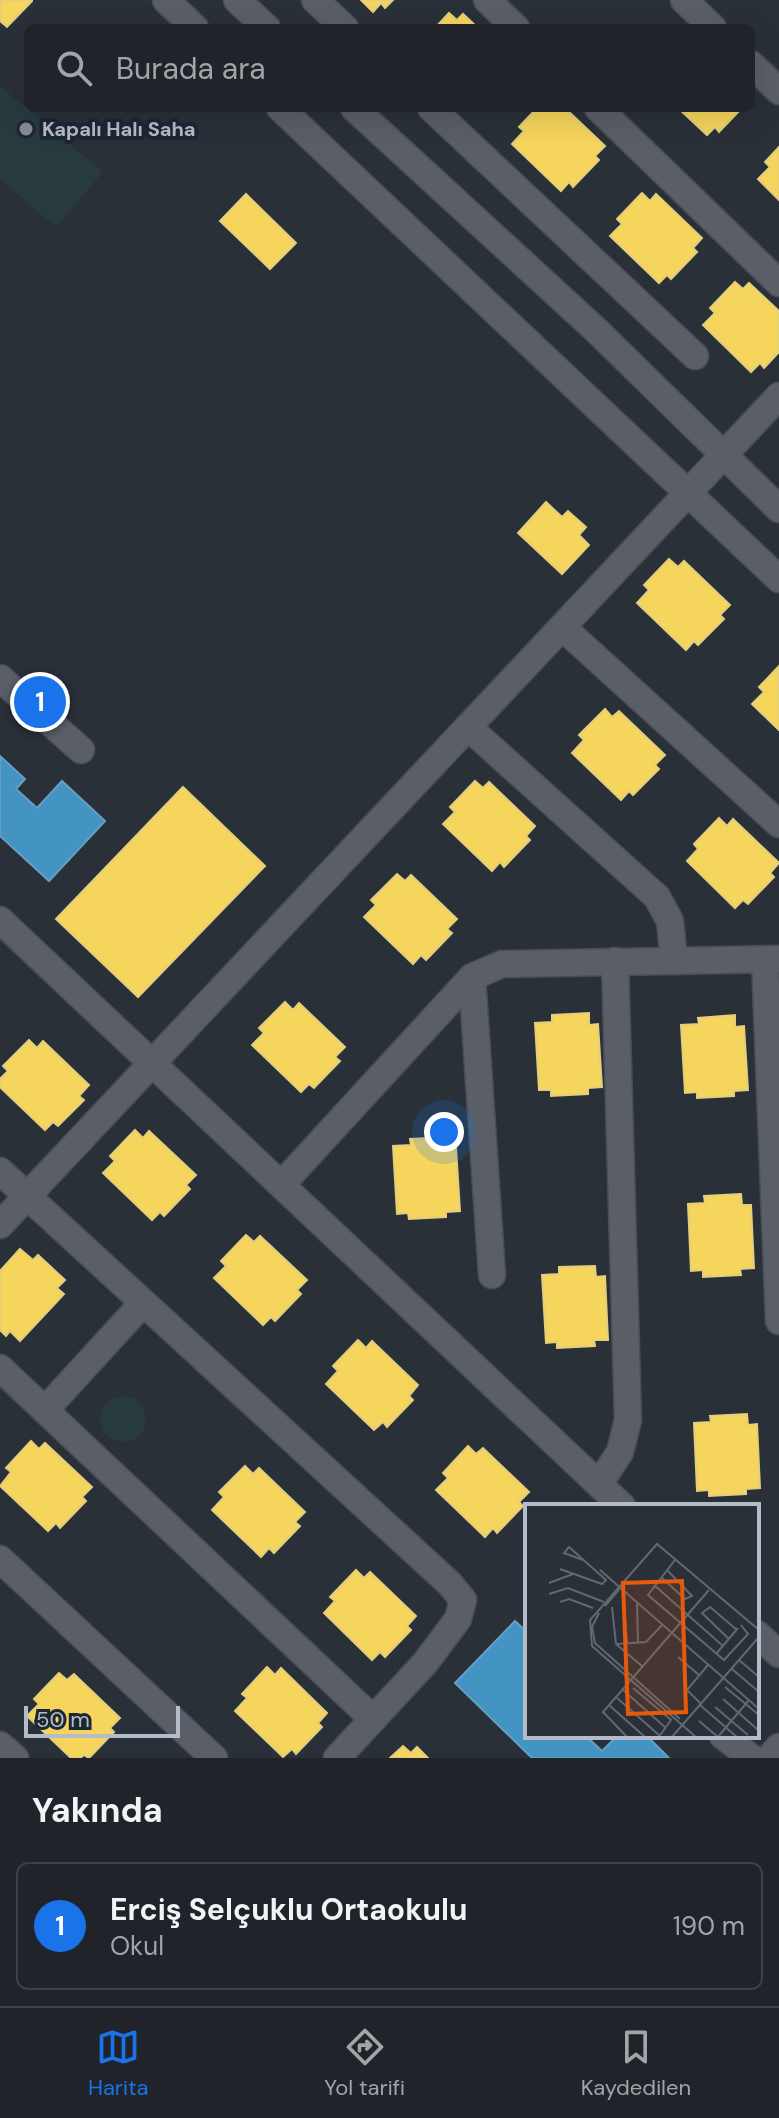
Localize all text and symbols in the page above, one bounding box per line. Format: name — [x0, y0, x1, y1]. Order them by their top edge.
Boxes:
search box — [24, 24, 755, 112]
icon: search — [52, 46, 96, 90]
text: Burada ara — [116, 49, 266, 88]
place label: Kapalı Halı Saha — [42, 116, 196, 142]
marker: Kapalı Halı Saha — [17, 120, 35, 138]
pin: 1 — [14, 672, 66, 732]
your location — [424, 1112, 464, 1152]
inset map — [525, 1504, 759, 1738]
scale bar — [24, 1702, 180, 1738]
text: 50 m — [36, 1705, 90, 1734]
text: Yakında — [32, 1788, 163, 1833]
text: Erciş Selçuklu Ortaokulu — [110, 1890, 467, 1929]
text: 1 — [55, 1909, 65, 1943]
text: 190 m — [673, 1909, 745, 1943]
text: Okul — [110, 1929, 164, 1963]
tab: Harita — [88, 2025, 149, 2102]
tab: Yol tarifi — [324, 2025, 405, 2102]
tab: Kaydedilen — [581, 2025, 691, 2102]

